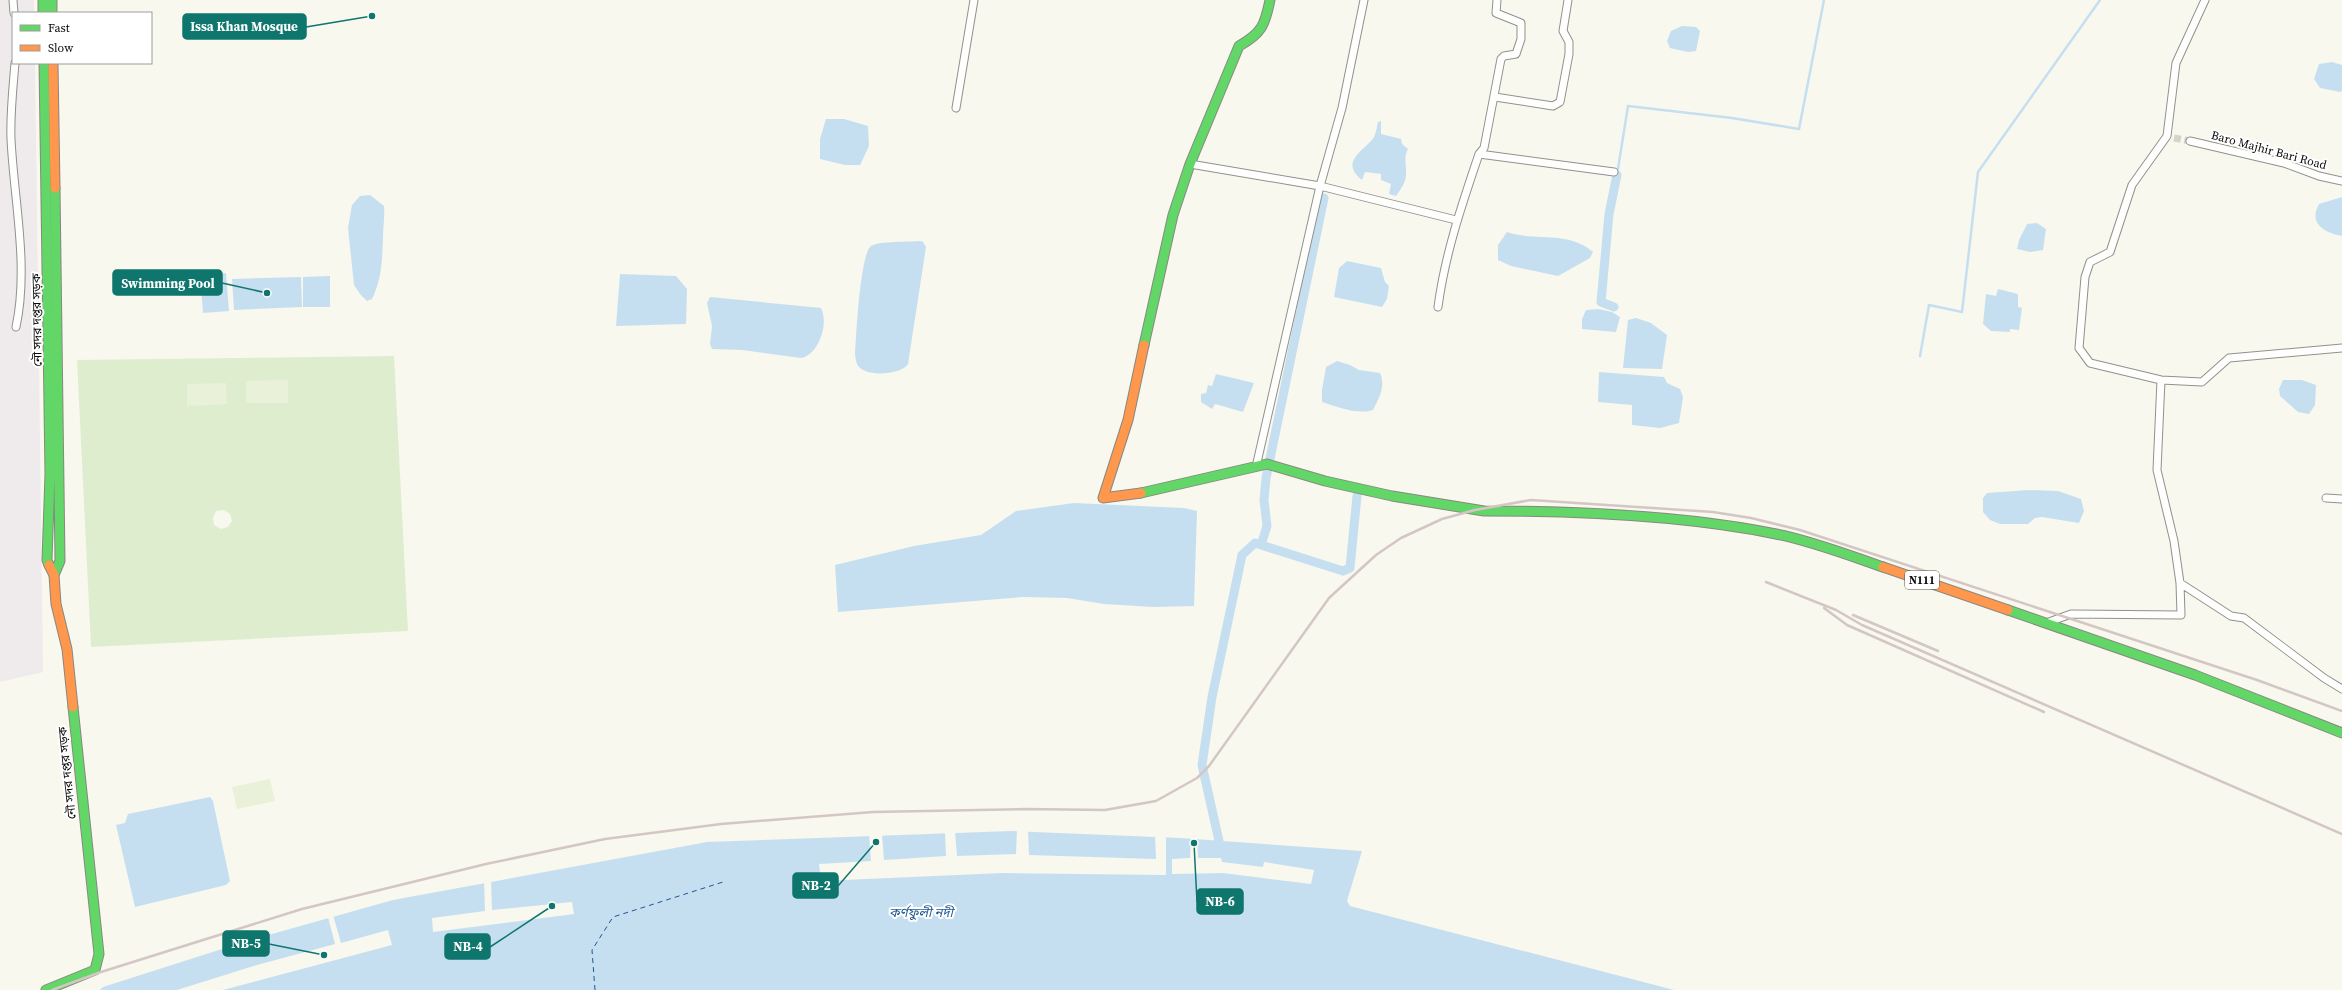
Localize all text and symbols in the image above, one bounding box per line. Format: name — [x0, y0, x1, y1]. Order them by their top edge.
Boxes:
legend — [12, 12, 152, 64]
callout: Issa Khan Mosque — [183, 14, 306, 39]
text: Issa Khan Mosque — [190, 18, 298, 35]
text: Fast — [48, 20, 70, 36]
text: Slow — [48, 40, 74, 56]
street label: Baro Majhir Bari Road — [2210, 127, 2329, 173]
callout: Swimming Pool — [113, 270, 222, 295]
street label: নৌ সদর দপ্তর সড়ক — [28, 273, 46, 367]
text: Swimming Pool — [121, 275, 215, 292]
road number: N111 — [1905, 571, 1939, 589]
street label: নৌ সদর দপ্তর সড়ক — [54, 726, 80, 820]
callout: NB-2 — [793, 873, 838, 898]
text: NB-2 — [801, 877, 831, 894]
callout: NB-6 — [1197, 889, 1243, 914]
text: NB-6 — [1205, 893, 1235, 910]
water label: কর্ণফুলী নদী — [889, 904, 955, 921]
callout: NB-5 — [223, 931, 269, 956]
callout: NB-4 — [445, 934, 490, 959]
text: NB-5 — [231, 935, 261, 952]
text: NB-4 — [453, 938, 483, 955]

